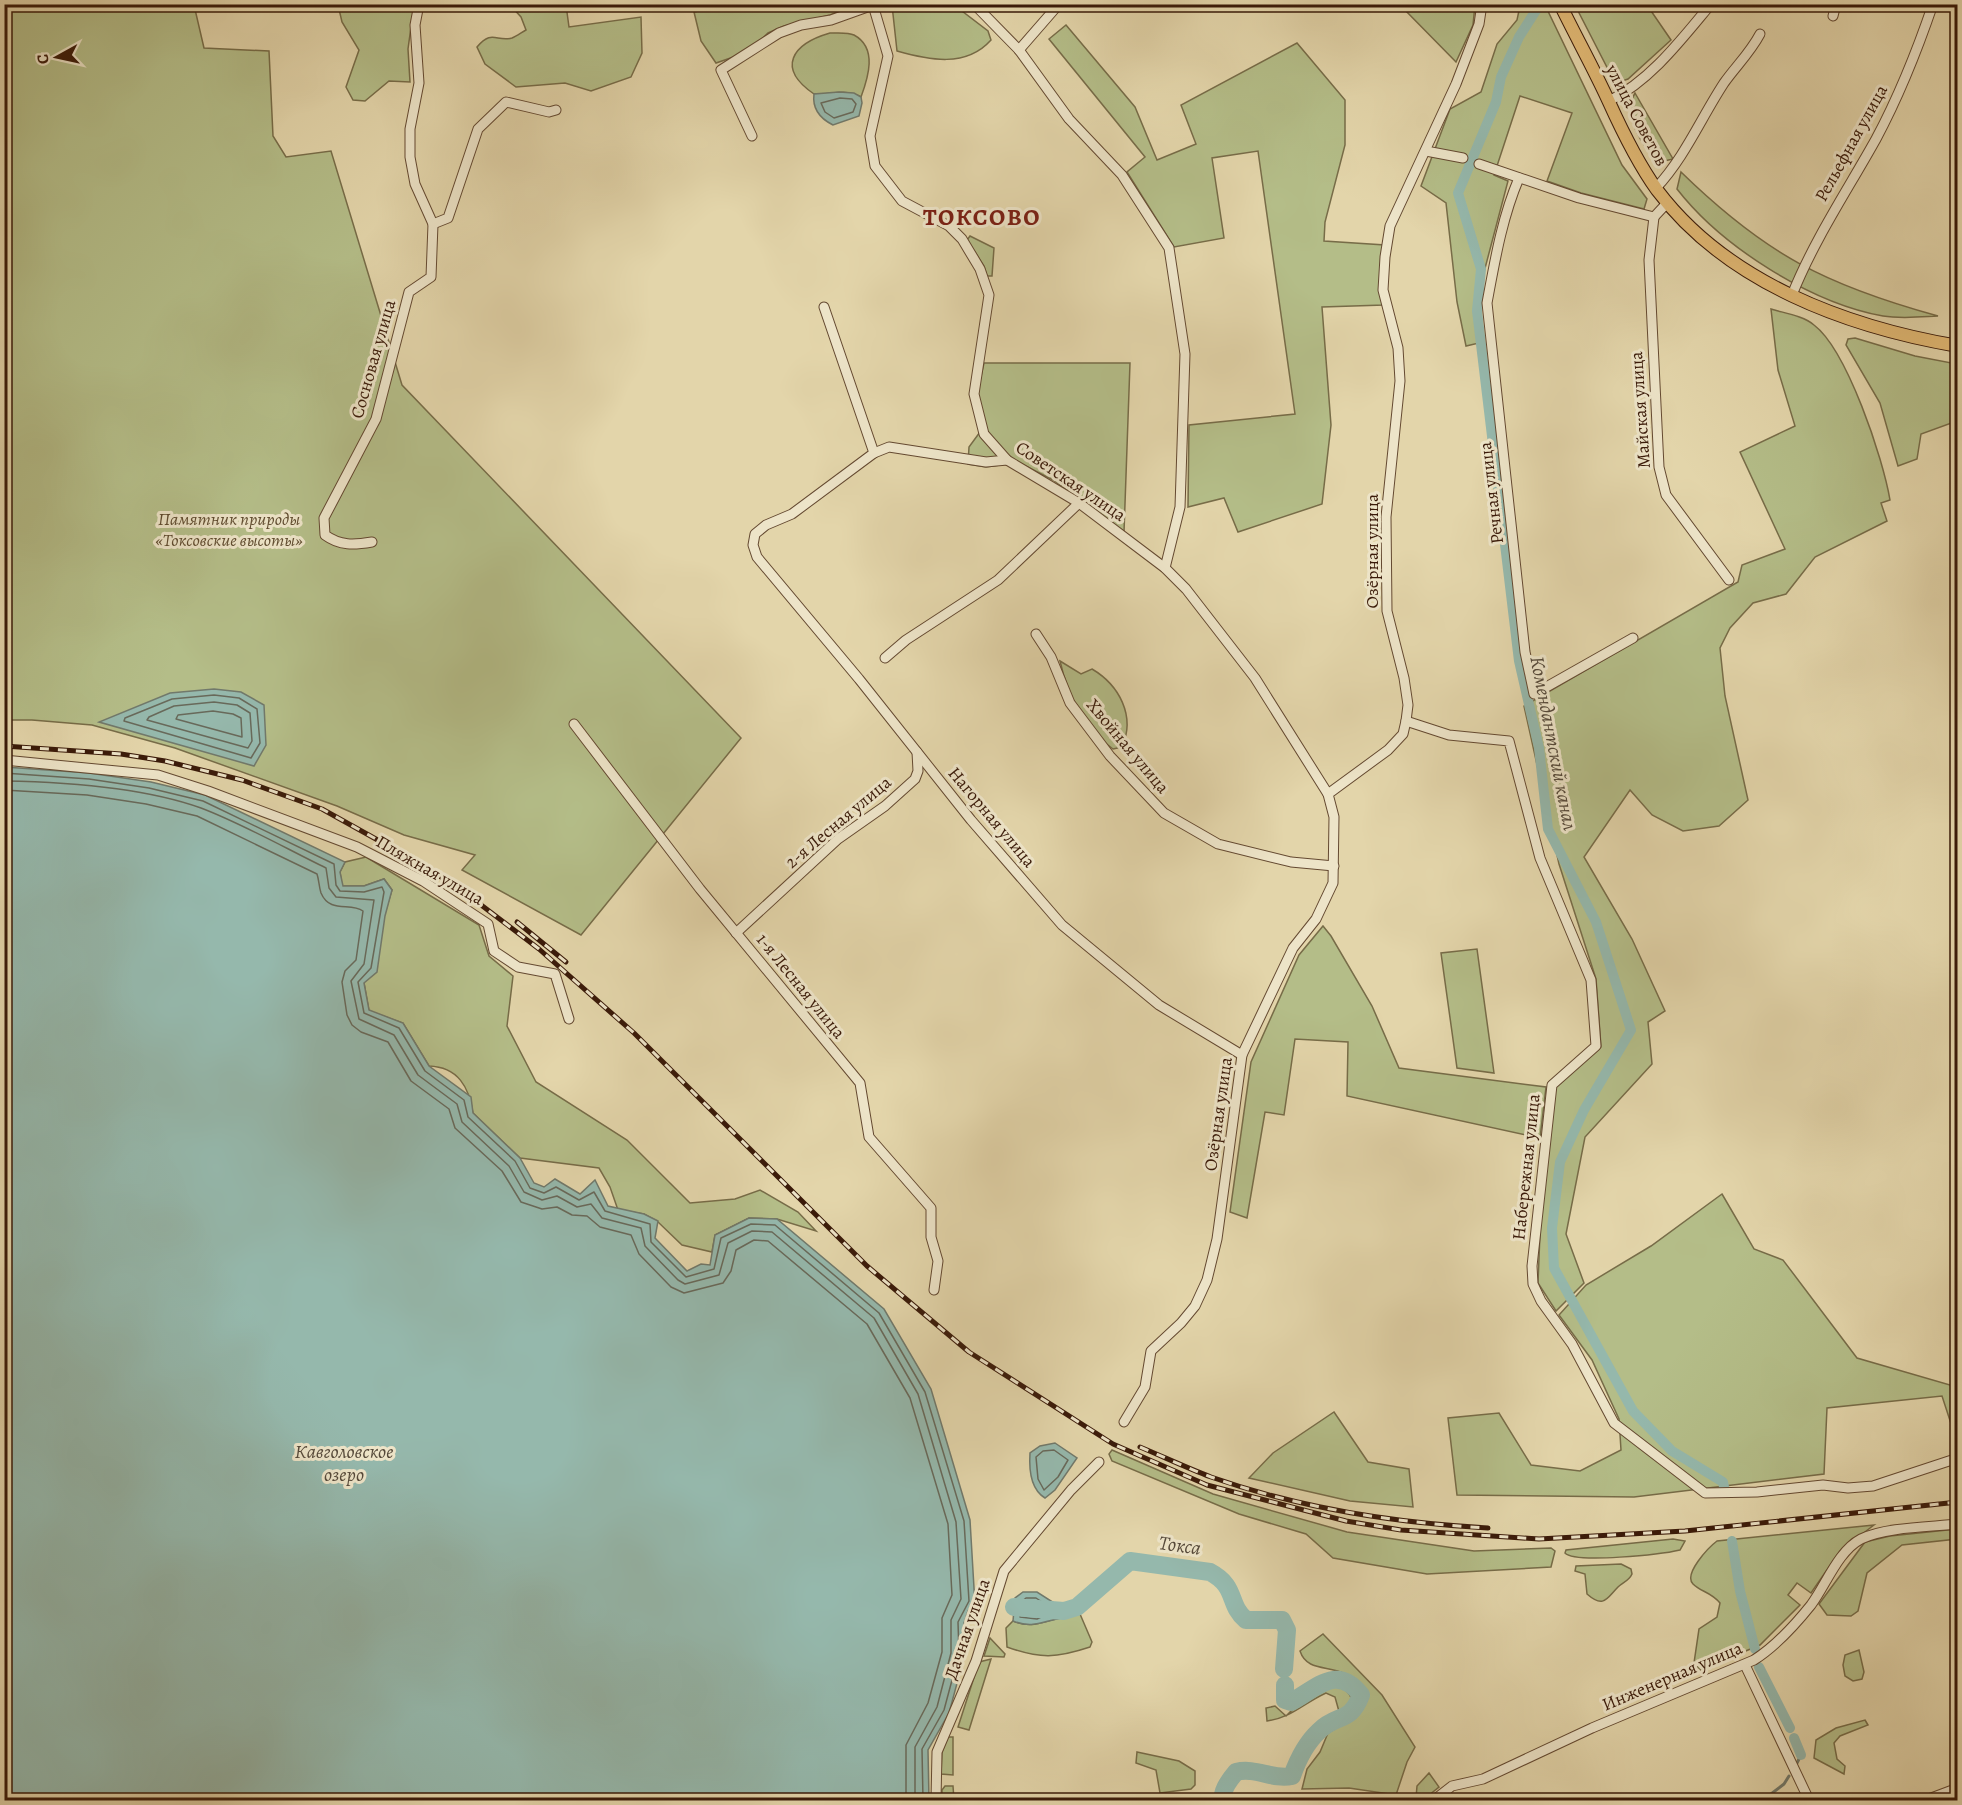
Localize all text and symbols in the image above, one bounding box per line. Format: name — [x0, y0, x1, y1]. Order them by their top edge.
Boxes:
north arrow — [27, 27, 87, 87]
text: С — [32, 52, 55, 65]
street label: улица Советов — [1600, 59, 1674, 170]
street label: Рельефная улица — [1809, 80, 1893, 206]
district label: ТОКСОВО — [923, 201, 1041, 233]
street label: Сосновая улица — [345, 296, 402, 421]
street label: Майская улица — [1624, 350, 1656, 469]
street label: Советская улица — [1011, 435, 1131, 527]
street label: Речная улица — [1473, 440, 1509, 546]
street label: Озёрная улица — [1360, 493, 1384, 608]
park label: Памятник природы «Токсовские высоты» — [155, 507, 303, 552]
water label: Комендантский канал — [1523, 654, 1584, 833]
street label: Хвойная улица — [1081, 693, 1175, 799]
street label: Нагорная улица — [943, 762, 1042, 873]
street label: 2-я Лесная улица — [780, 770, 897, 874]
street label: Пляжная улица — [372, 829, 489, 911]
street label: 1-я Лесная улица — [751, 928, 851, 1044]
street label: Озёрная улица — [1198, 1055, 1238, 1173]
street label: Набережная улица — [1506, 1092, 1546, 1241]
water label: Кавголовское озеро — [294, 1438, 394, 1488]
water label: Токса — [1157, 1529, 1203, 1562]
street label: Дачная улица — [938, 1575, 996, 1683]
street label: Инженерная улица — [1598, 1635, 1747, 1716]

